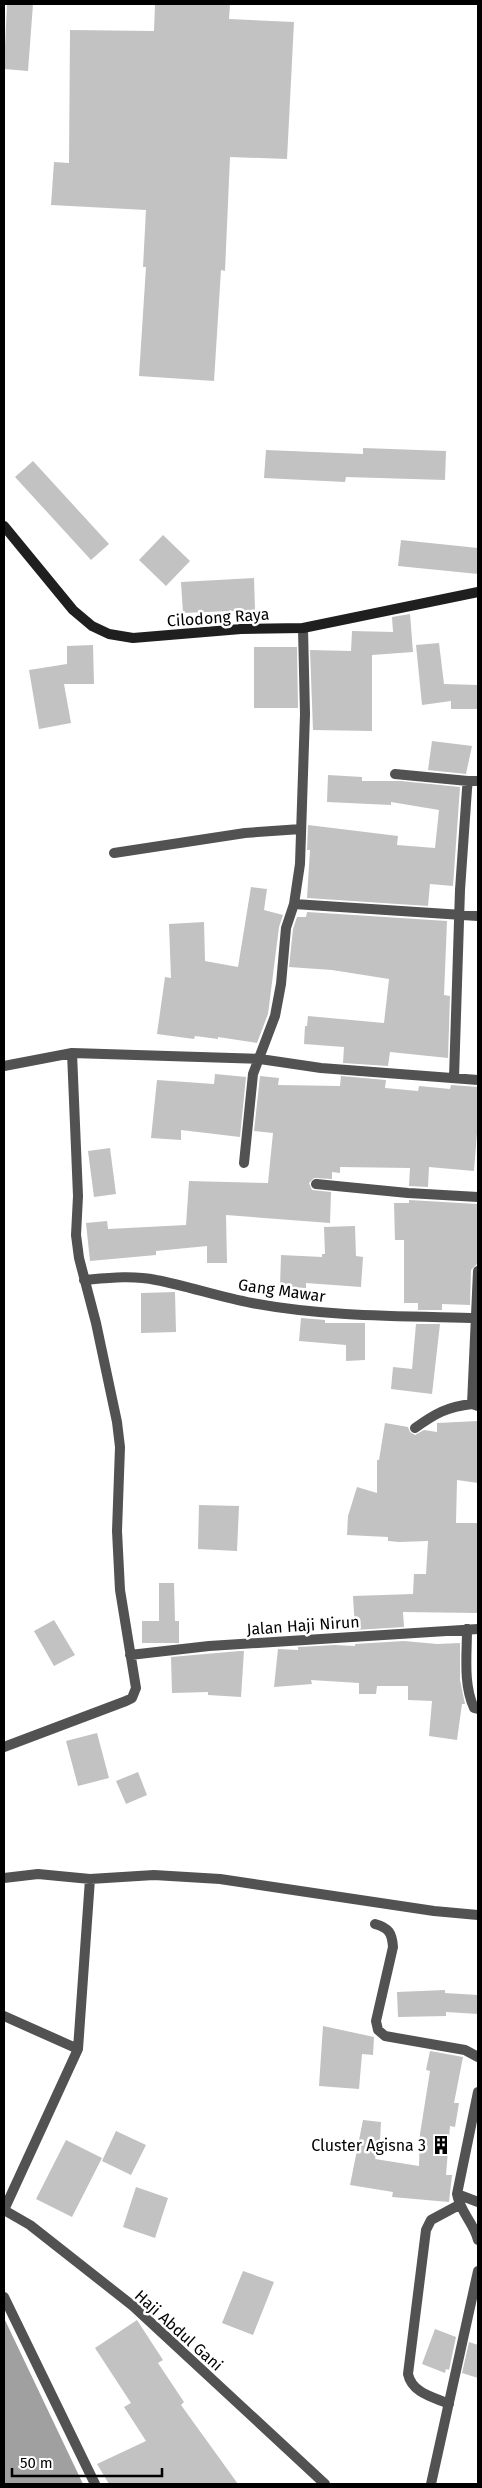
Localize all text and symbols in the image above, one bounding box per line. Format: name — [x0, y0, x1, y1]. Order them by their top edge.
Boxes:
street label: Cilodong Raya — [166, 604, 270, 631]
street label: Gang Mawar — [237, 1275, 328, 1306]
street label: Jalan Haji Nirun — [246, 1612, 360, 1639]
building icon: Cluster Agisna 3 — [430, 2134, 452, 2156]
place label: Cluster Agisna 3 — [311, 2136, 426, 2155]
street label: Haji Abdul Gani — [131, 2286, 227, 2375]
scale bar — [12, 2446, 162, 2478]
text: 50 m — [20, 2454, 53, 2472]

